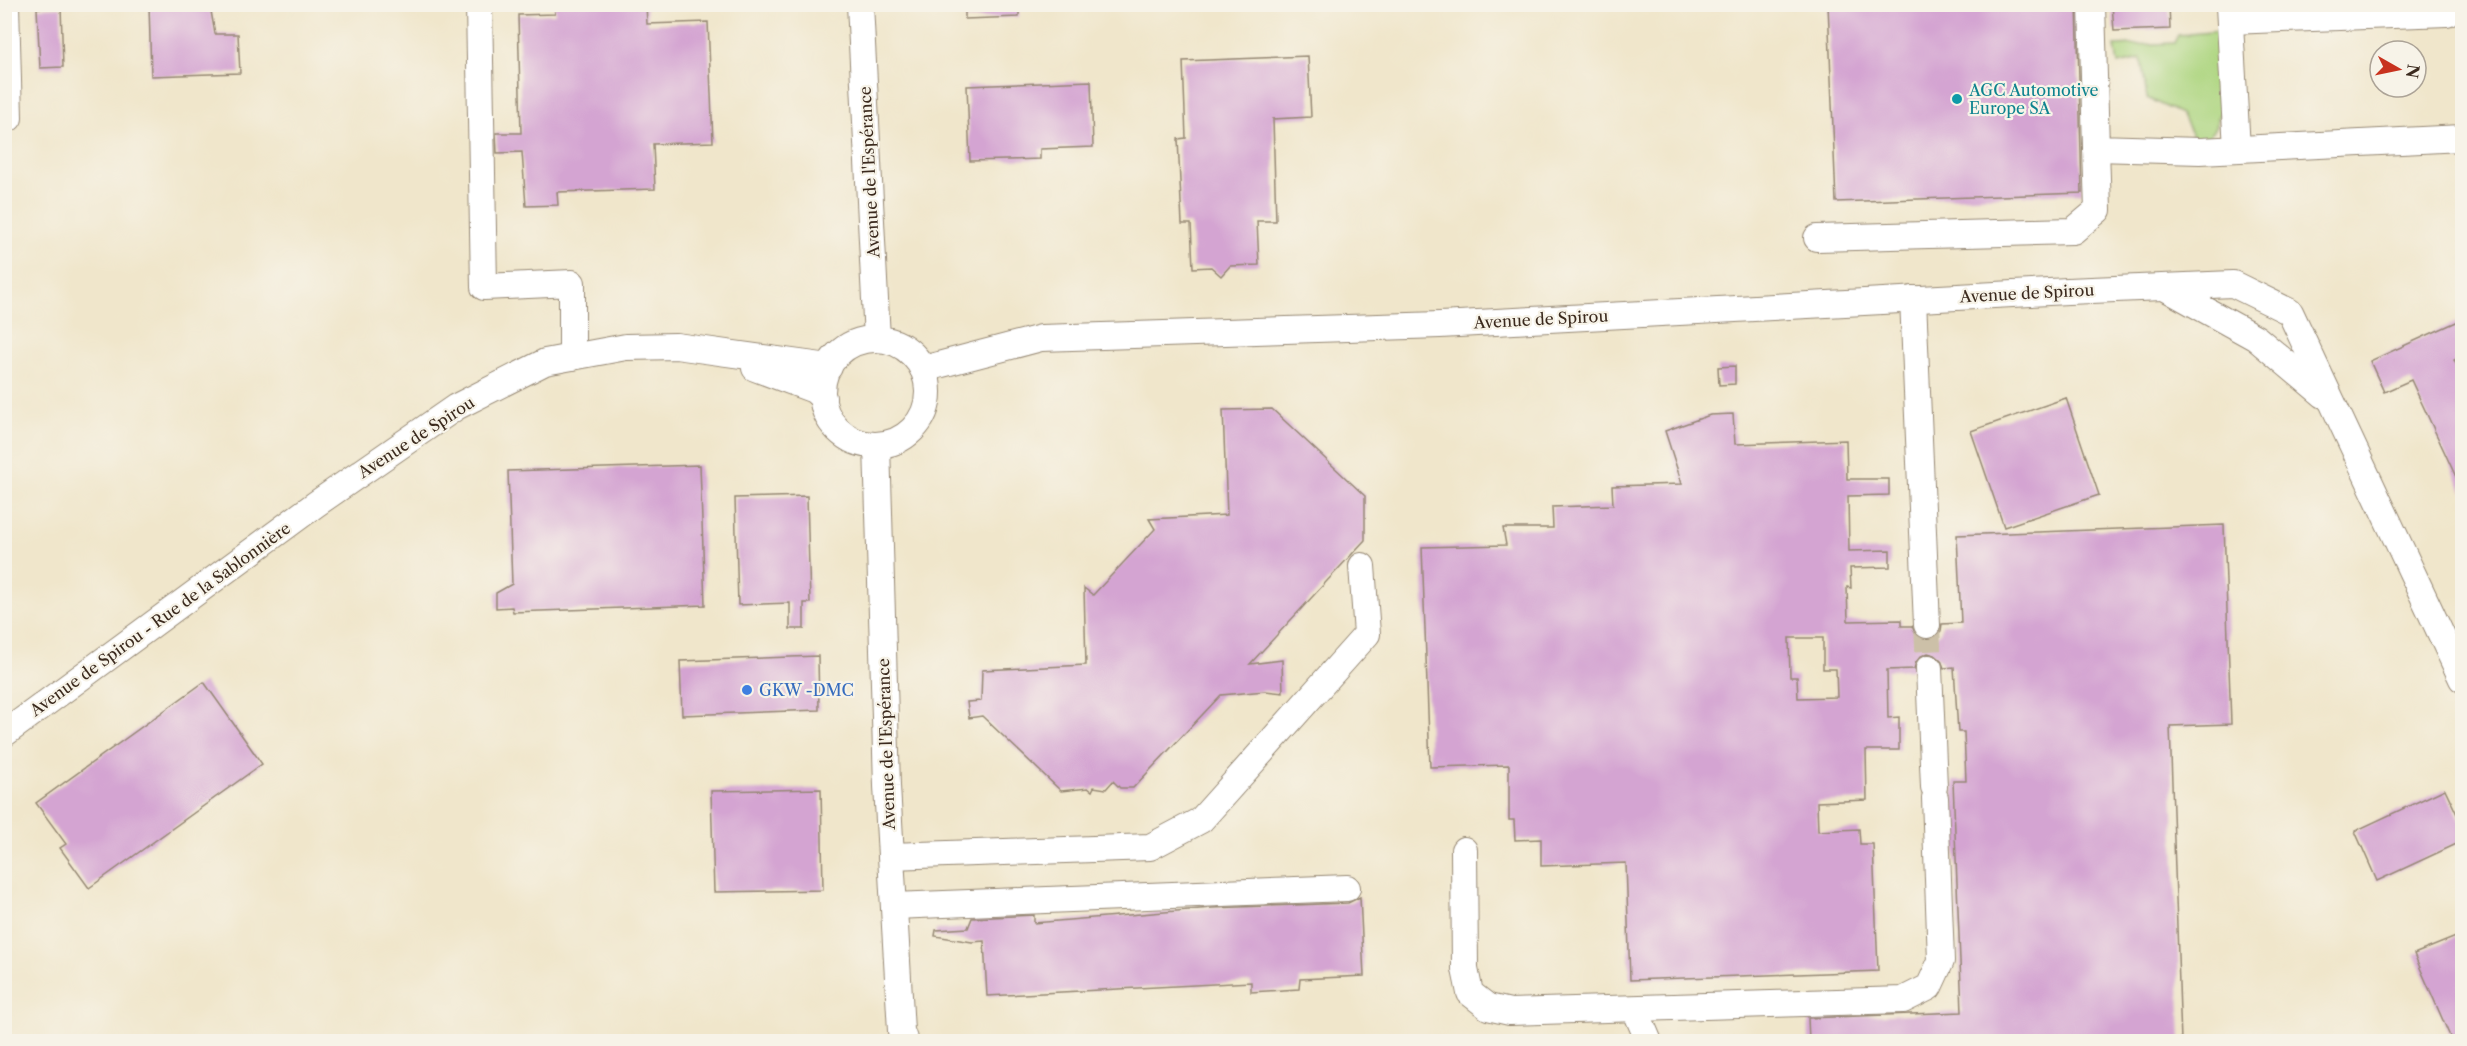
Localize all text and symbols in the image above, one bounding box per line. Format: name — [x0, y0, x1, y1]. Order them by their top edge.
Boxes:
north arrow — [2368, 39, 2428, 99]
text: N — [2402, 63, 2424, 80]
place label: AGC Automotive Europe SA — [1968, 80, 2098, 118]
street label: Avenue de l'Espérance — [855, 86, 884, 259]
marker: AGC Automotive Europe SA — [1950, 92, 1964, 106]
street label: Avenue de Spirou — [1958, 279, 2095, 307]
street label: Avenue de Spirou — [1472, 305, 1609, 333]
street label: Avenue de Spirou — [353, 392, 478, 483]
street label: Avenue de Spirou - Rue de la Sablonnière — [25, 518, 294, 721]
street label: Avenue de l'Espérance — [873, 658, 899, 831]
place label: GKW -DMC — [759, 680, 854, 700]
marker: GKW -DMC — [740, 683, 754, 697]

